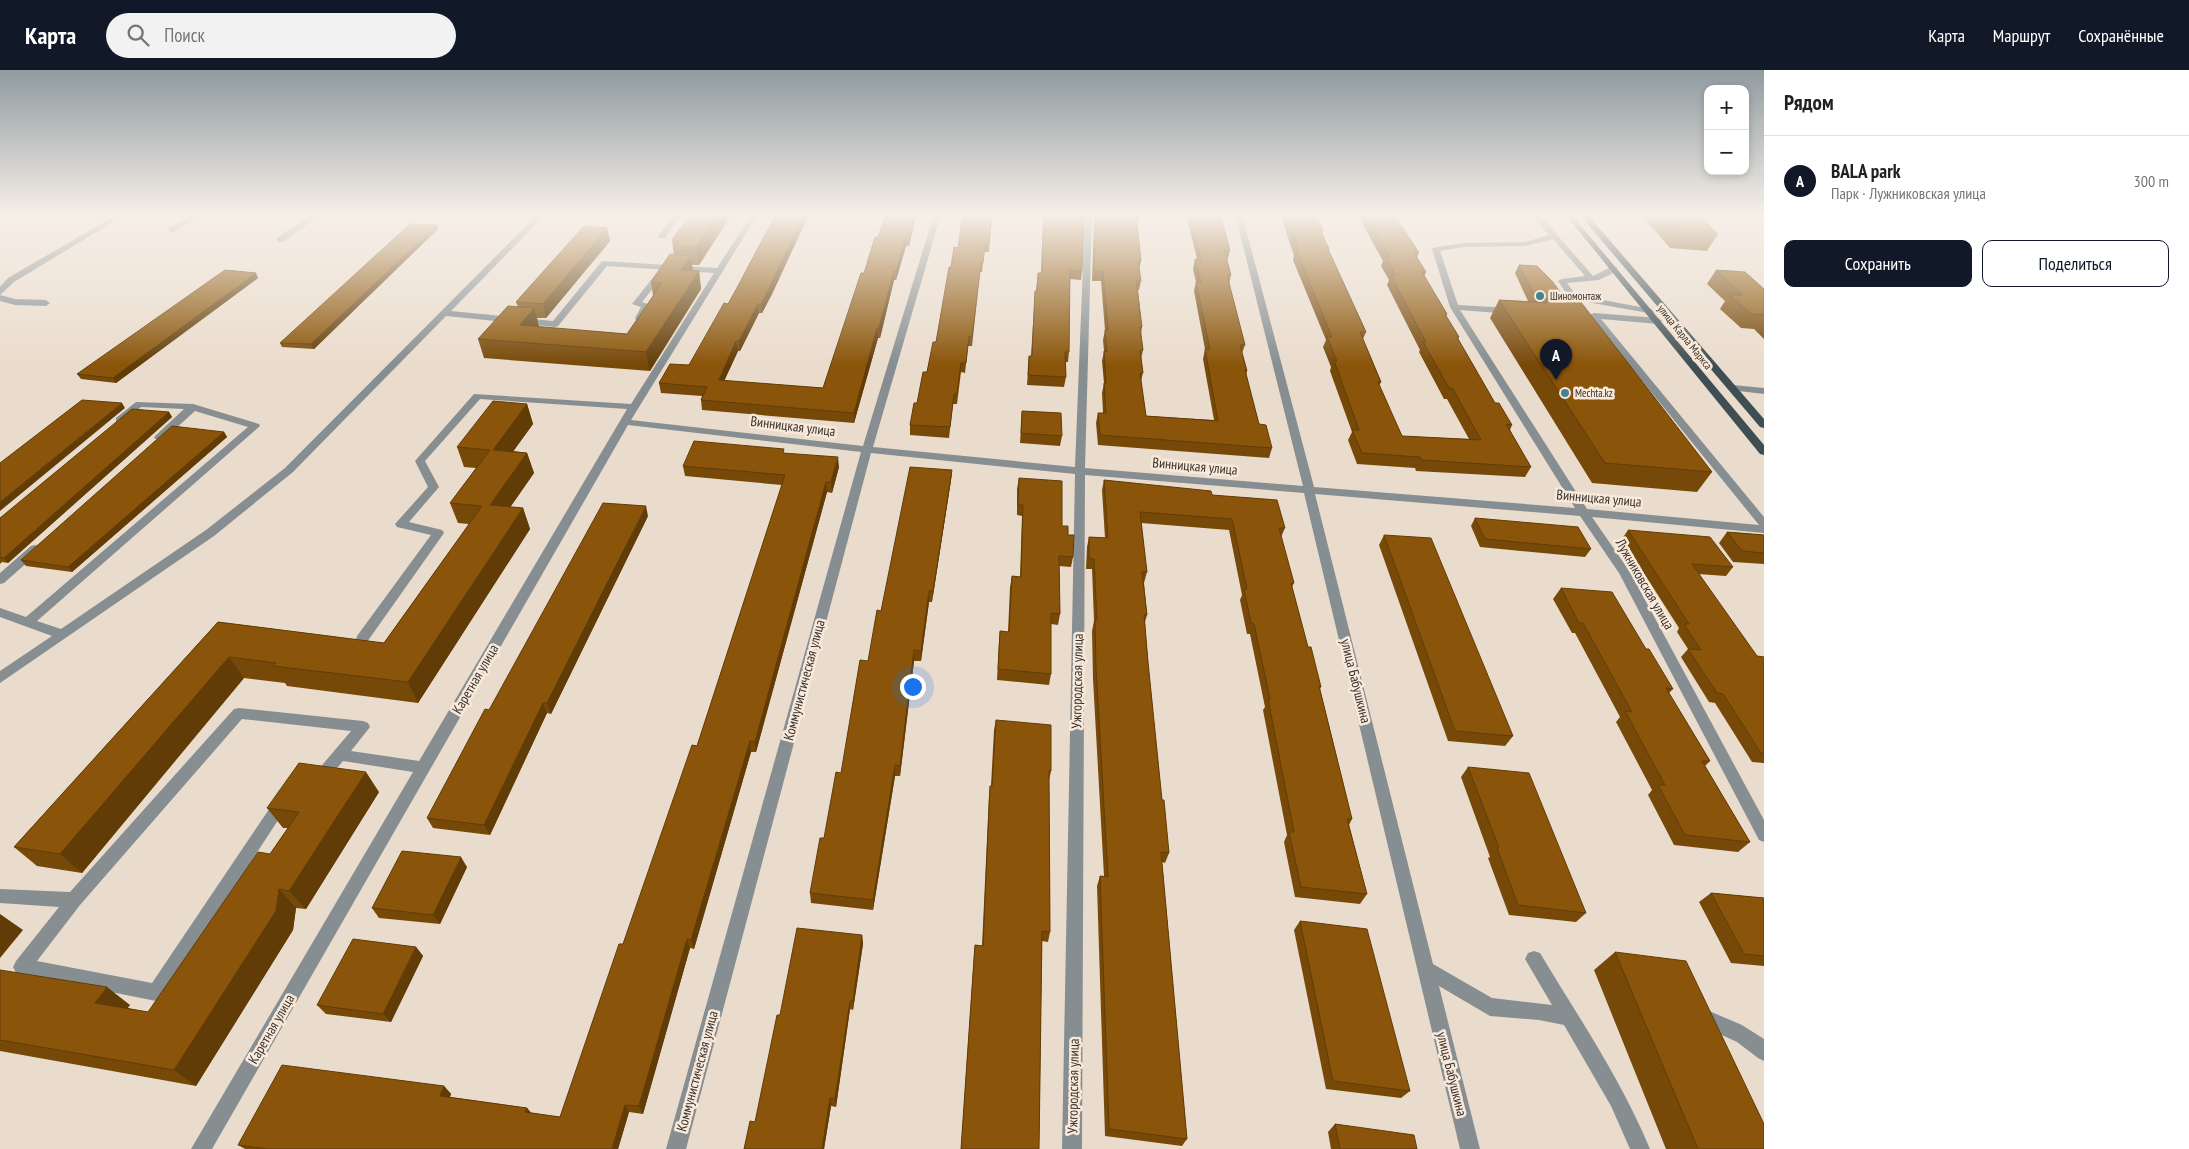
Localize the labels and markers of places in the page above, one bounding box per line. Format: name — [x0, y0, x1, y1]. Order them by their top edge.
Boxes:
place label: Шиномонтаж — [1550, 289, 1601, 303]
marker: Шиномонтаж — [1534, 290, 1546, 302]
pin: A — [1540, 339, 1572, 380]
place label: Mechta.kz — [1575, 386, 1613, 400]
marker: Mechta.kz — [1559, 387, 1571, 399]

